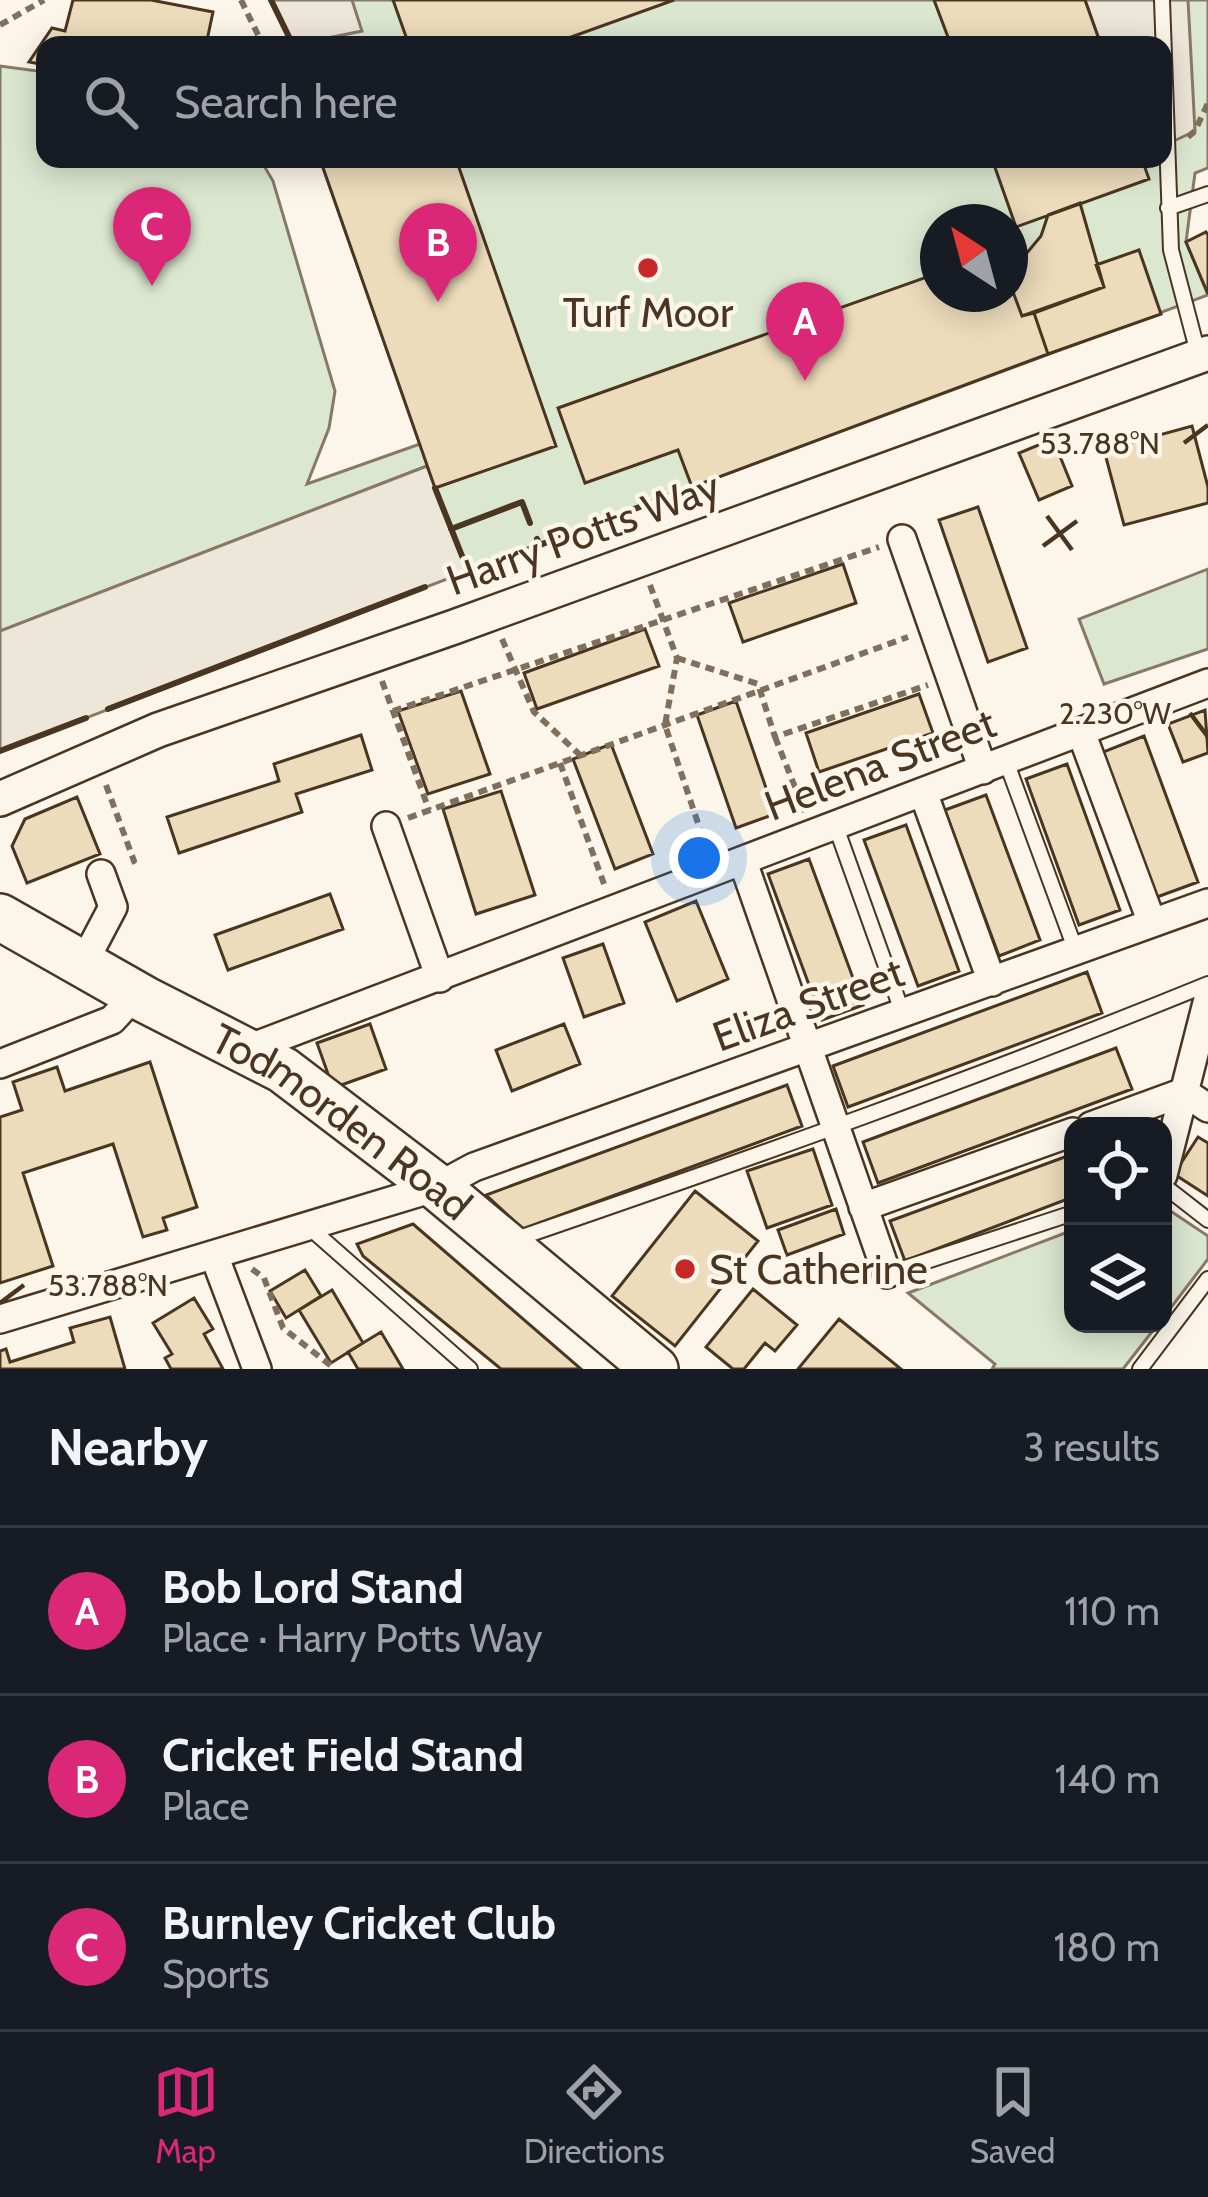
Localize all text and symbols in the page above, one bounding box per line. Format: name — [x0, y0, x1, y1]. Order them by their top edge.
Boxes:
search box — [36, 36, 1172, 168]
icon: search — [78, 69, 144, 135]
text: Search here — [174, 75, 398, 129]
pin: C — [113, 187, 191, 286]
pin: B — [399, 203, 477, 302]
north arrow — [920, 204, 1028, 312]
marker: Turf Moor — [635, 255, 661, 281]
pin: A — [766, 282, 844, 381]
place label: Turf Moor — [563, 286, 734, 338]
text: 53.788°N — [1040, 425, 1160, 462]
street label: Harry Potts Way — [439, 460, 727, 606]
text: 2.230°W — [1059, 695, 1172, 732]
street label: Helena Street — [757, 696, 1003, 832]
your location — [669, 828, 729, 888]
street label: Eliza Street — [705, 945, 911, 1063]
street label: Todmorden Road — [203, 1012, 482, 1231]
map controls — [1064, 1117, 1172, 1333]
button: locate — [1064, 1117, 1172, 1225]
button: layers — [1064, 1225, 1172, 1333]
place label: St Catherine — [709, 1243, 928, 1295]
marker: St Catherine — [672, 1256, 698, 1282]
text: 53.788°N — [48, 1267, 168, 1304]
text: Nearby — [48, 1416, 208, 1478]
text: 3 results — [1023, 1423, 1160, 1471]
text: Bob Lord Stand — [162, 1560, 464, 1614]
text: A — [75, 1587, 99, 1635]
text: 110 m — [1064, 1587, 1160, 1635]
text: Place · Harry Potts Way — [162, 1614, 542, 1662]
text: Cricket Field Stand — [162, 1728, 524, 1782]
text: B — [75, 1755, 99, 1803]
text: 140 m — [1055, 1755, 1160, 1803]
text: Place — [162, 1782, 249, 1830]
text: Burnley Cricket Club — [162, 1896, 556, 1950]
text: C — [75, 1923, 99, 1971]
text: 180 m — [1053, 1923, 1160, 1971]
text: Sports — [162, 1950, 269, 1998]
tab: Map — [153, 2059, 219, 2171]
tab: Directions — [524, 2059, 665, 2171]
tab: Saved — [970, 2059, 1055, 2171]

